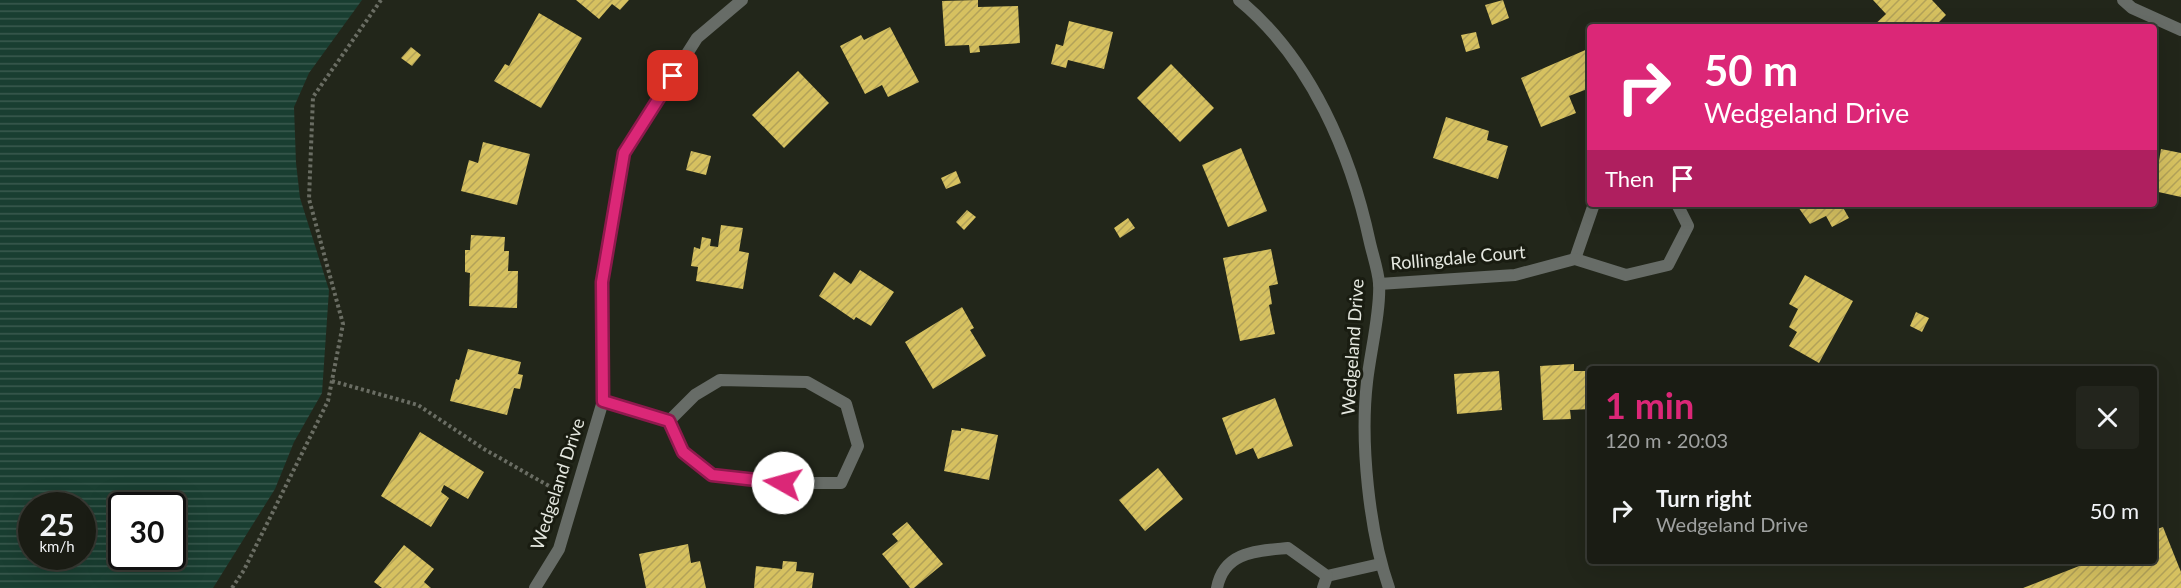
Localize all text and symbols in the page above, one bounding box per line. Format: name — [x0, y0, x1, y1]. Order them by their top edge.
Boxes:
text: 50 m — [1704, 45, 1798, 95]
icon: right — [1605, 48, 1683, 126]
pin — [647, 50, 698, 101]
icon: arrive — [656, 59, 689, 92]
text: Wedgeland Drive — [1704, 96, 1909, 129]
icon: arrive — [1666, 162, 1699, 195]
text: Then — [1605, 165, 1654, 192]
street label: Rollingdale Court — [1389, 240, 1527, 274]
street label: Wedgeland Drive — [1336, 278, 1368, 416]
text: 1 min — [1605, 383, 1694, 427]
button: close — [2076, 386, 2139, 449]
street label: Wedgeland Drive — [525, 415, 589, 552]
text: 120 m · 20:03 — [1605, 428, 1728, 452]
position arrow — [751, 451, 815, 515]
text: Turn right — [1656, 485, 1751, 512]
speed limit sign: 30 — [108, 492, 186, 570]
icon: right — [1605, 494, 1638, 527]
text: 50 m — [2090, 497, 2139, 524]
text: 25 — [40, 506, 74, 542]
text: Wedgeland Drive — [1656, 512, 1808, 536]
text: km/h — [39, 537, 75, 555]

